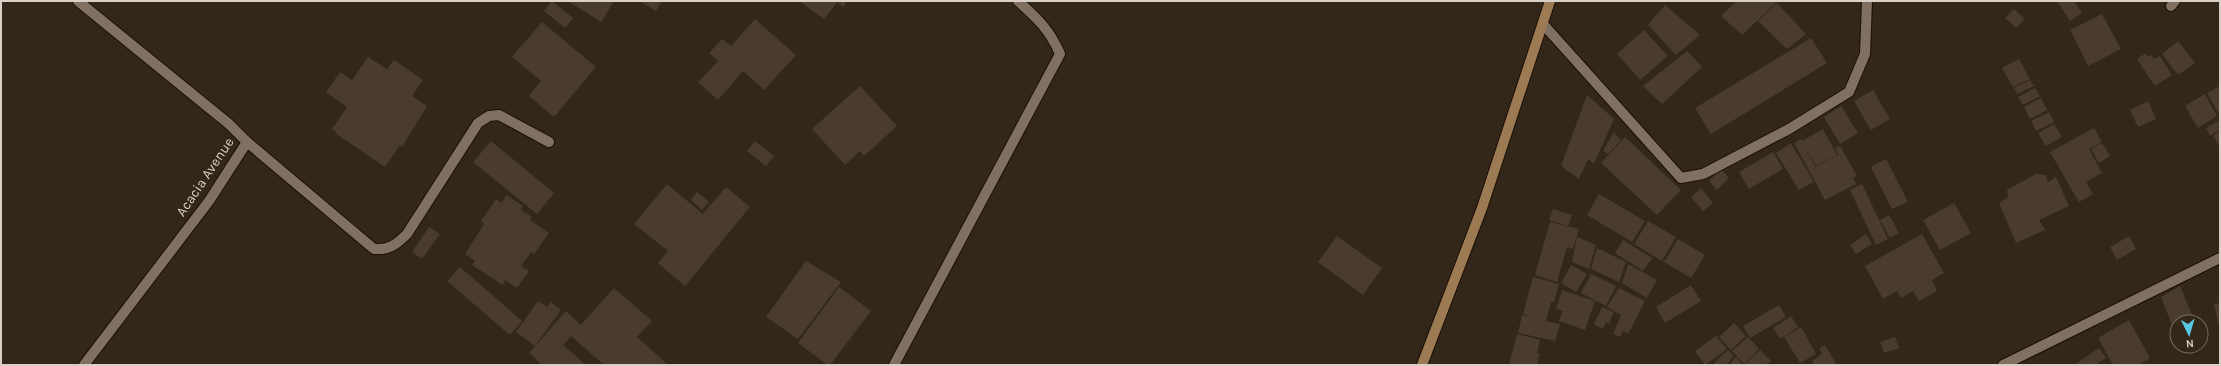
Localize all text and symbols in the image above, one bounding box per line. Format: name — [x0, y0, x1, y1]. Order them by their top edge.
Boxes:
street label: Acacia Avenue — [172, 134, 238, 220]
north arrow — [2169, 314, 2209, 354]
text: N — [2185, 337, 2194, 350]

